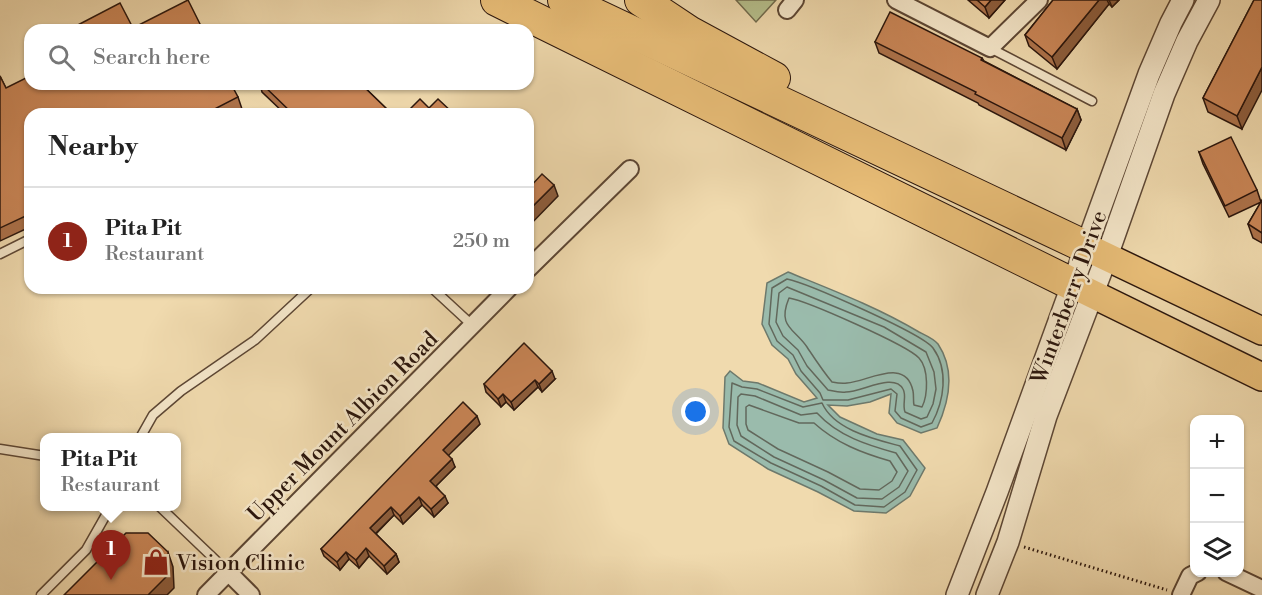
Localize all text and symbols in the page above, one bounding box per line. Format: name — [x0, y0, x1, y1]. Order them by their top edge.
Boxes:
search box — [24, 24, 534, 90]
icon: search — [45, 41, 78, 74]
text: Search here — [93, 44, 210, 71]
text: Nearby — [48, 131, 138, 163]
street label: Winterberry Drive — [1025, 207, 1113, 389]
text: Pita Pit — [105, 215, 181, 242]
text: 1 — [63, 229, 72, 254]
text: 250 m — [453, 229, 510, 254]
text: Restaurant — [105, 242, 204, 267]
street label: Upper Mount Albion Road — [242, 326, 444, 528]
your location — [681, 397, 710, 426]
map controls — [1190, 415, 1244, 577]
button: + — [1190, 415, 1244, 469]
popup — [40, 433, 181, 511]
text: Pita Pit — [61, 446, 137, 473]
button: − — [1190, 469, 1244, 523]
text: Restaurant — [61, 473, 160, 498]
button: layers — [1190, 523, 1244, 577]
pin: 1 — [92, 530, 130, 580]
shop icon: Vision Clinic — [141, 547, 171, 577]
place label: Vision Clinic — [175, 550, 305, 577]

